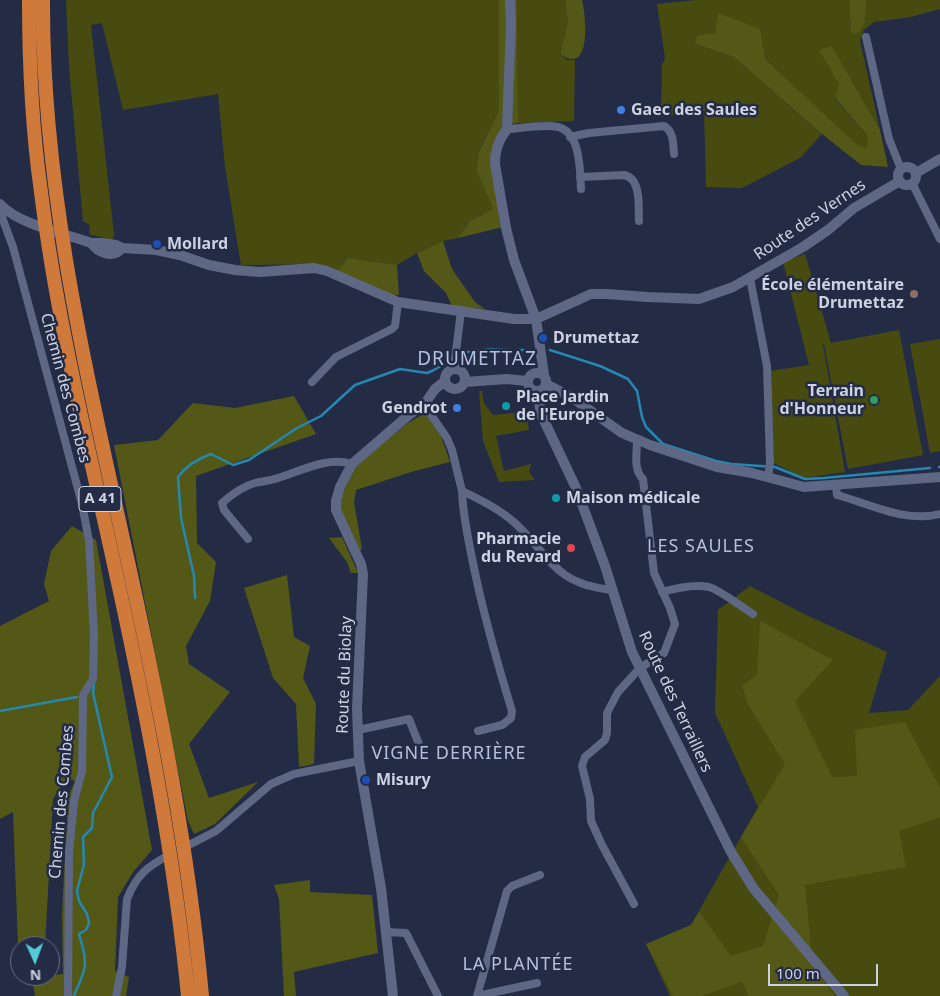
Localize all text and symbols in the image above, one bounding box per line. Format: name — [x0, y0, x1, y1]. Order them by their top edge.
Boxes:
place label: Gaec des Saules — [631, 100, 757, 120]
marker: Gaec des Saules — [615, 104, 627, 116]
street label: Route des Vernes — [750, 176, 870, 264]
place label: Mollard — [167, 234, 228, 254]
marker: Mollard — [151, 238, 163, 250]
place label: École élémentaire Drumettaz — [761, 275, 904, 313]
marker: École élémentaire Drumettaz — [908, 288, 920, 300]
street label: Chemin des Combes — [36, 311, 94, 465]
place label: Drumettaz — [553, 328, 639, 348]
marker: Drumettaz — [537, 332, 549, 344]
district label: DRUMETTAZ — [416, 349, 538, 371]
place label: Terrain d'Honneur — [779, 381, 864, 419]
place label: Place Jardin de l'Europe — [516, 387, 609, 425]
marker: Terrain d'Honneur — [868, 394, 880, 406]
place label: Gendrot — [382, 398, 447, 418]
marker: Place Jardin de l'Europe — [500, 400, 512, 412]
marker: Gendrot — [451, 402, 463, 414]
road number: A 41 — [79, 486, 121, 512]
place label: Maison médicale — [566, 488, 700, 508]
marker: Maison médicale — [550, 492, 562, 504]
place label: Pharmacie du Revard — [476, 529, 561, 567]
district label: LES SAULES — [646, 536, 756, 558]
marker: Pharmacie du Revard — [565, 542, 577, 554]
street label: Route du Biolay — [333, 616, 357, 734]
street label: Route des Terraillers — [634, 628, 716, 776]
street label: Chemin des Combes — [46, 724, 78, 880]
district label: VIGNE DERRIÈRE — [370, 743, 528, 765]
place label: Misury — [376, 770, 431, 790]
marker: Misury — [360, 774, 372, 786]
north arrow — [10, 936, 60, 986]
district label: LA PLANTÉE — [461, 954, 575, 976]
scale bar — [770, 954, 880, 986]
text: 100 m — [776, 963, 820, 983]
text: N — [29, 966, 42, 985]

